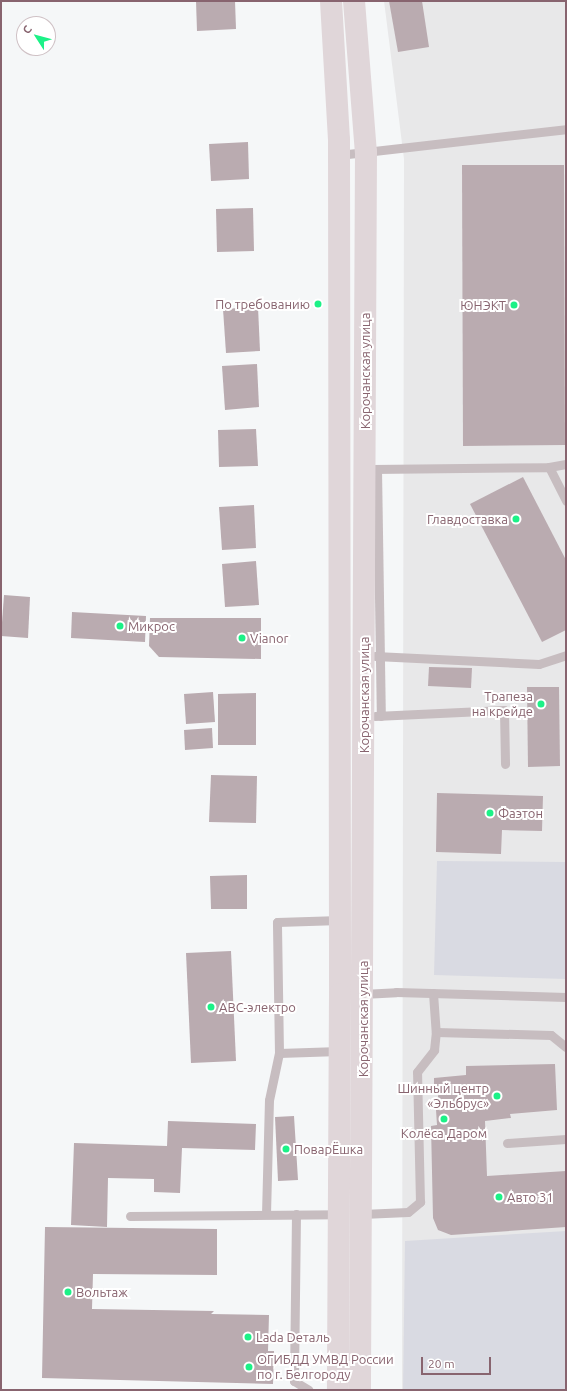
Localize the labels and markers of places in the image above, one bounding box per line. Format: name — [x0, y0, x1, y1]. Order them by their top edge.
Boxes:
place label: По требованию — [215, 296, 310, 312]
place label: ЮНЭКТ — [460, 297, 506, 313]
marker: По требованию — [313, 299, 323, 309]
marker: ЮНЭКТ — [509, 300, 519, 310]
place label: Главдоставка — [427, 511, 508, 527]
marker: Главдоставка — [511, 514, 521, 524]
place label: Микрос — [128, 618, 175, 634]
marker: Микрос — [115, 621, 125, 631]
place label: Vianor — [250, 630, 288, 646]
marker: Vianor — [237, 633, 247, 643]
place label: Трапеза на крейде — [472, 689, 533, 720]
marker: Трапеза на крейде — [536, 699, 546, 709]
place label: Фаэтон — [498, 805, 543, 821]
marker: Фаэтон — [485, 808, 495, 818]
place label: АВС-электро — [219, 999, 296, 1015]
marker: АВС-электро — [206, 1002, 216, 1012]
place label: Шинный центр «Эльбрус» — [397, 1081, 489, 1112]
marker: Шинный центр «Эльбрус» — [492, 1091, 502, 1101]
marker: Колёса Даром — [439, 1114, 449, 1124]
place label: Колёса Даром — [401, 1125, 487, 1141]
place label: ПоварЁшка — [294, 1141, 363, 1157]
marker: ПоварЁшка — [281, 1144, 291, 1154]
place label: Авто 31 — [507, 1189, 554, 1205]
marker: Авто 31 — [494, 1192, 504, 1202]
place label: Вольтаж — [76, 1284, 128, 1300]
marker: Вольтаж — [63, 1287, 73, 1297]
place label: Lada Dеталь — [256, 1329, 330, 1345]
marker: Lada Dеталь — [243, 1332, 253, 1342]
place label: ОГИБДД УМВД России по г. Белгороду — [257, 1352, 394, 1383]
marker: ОГИБДД УМВД России по г. Белгороду — [244, 1362, 254, 1372]

